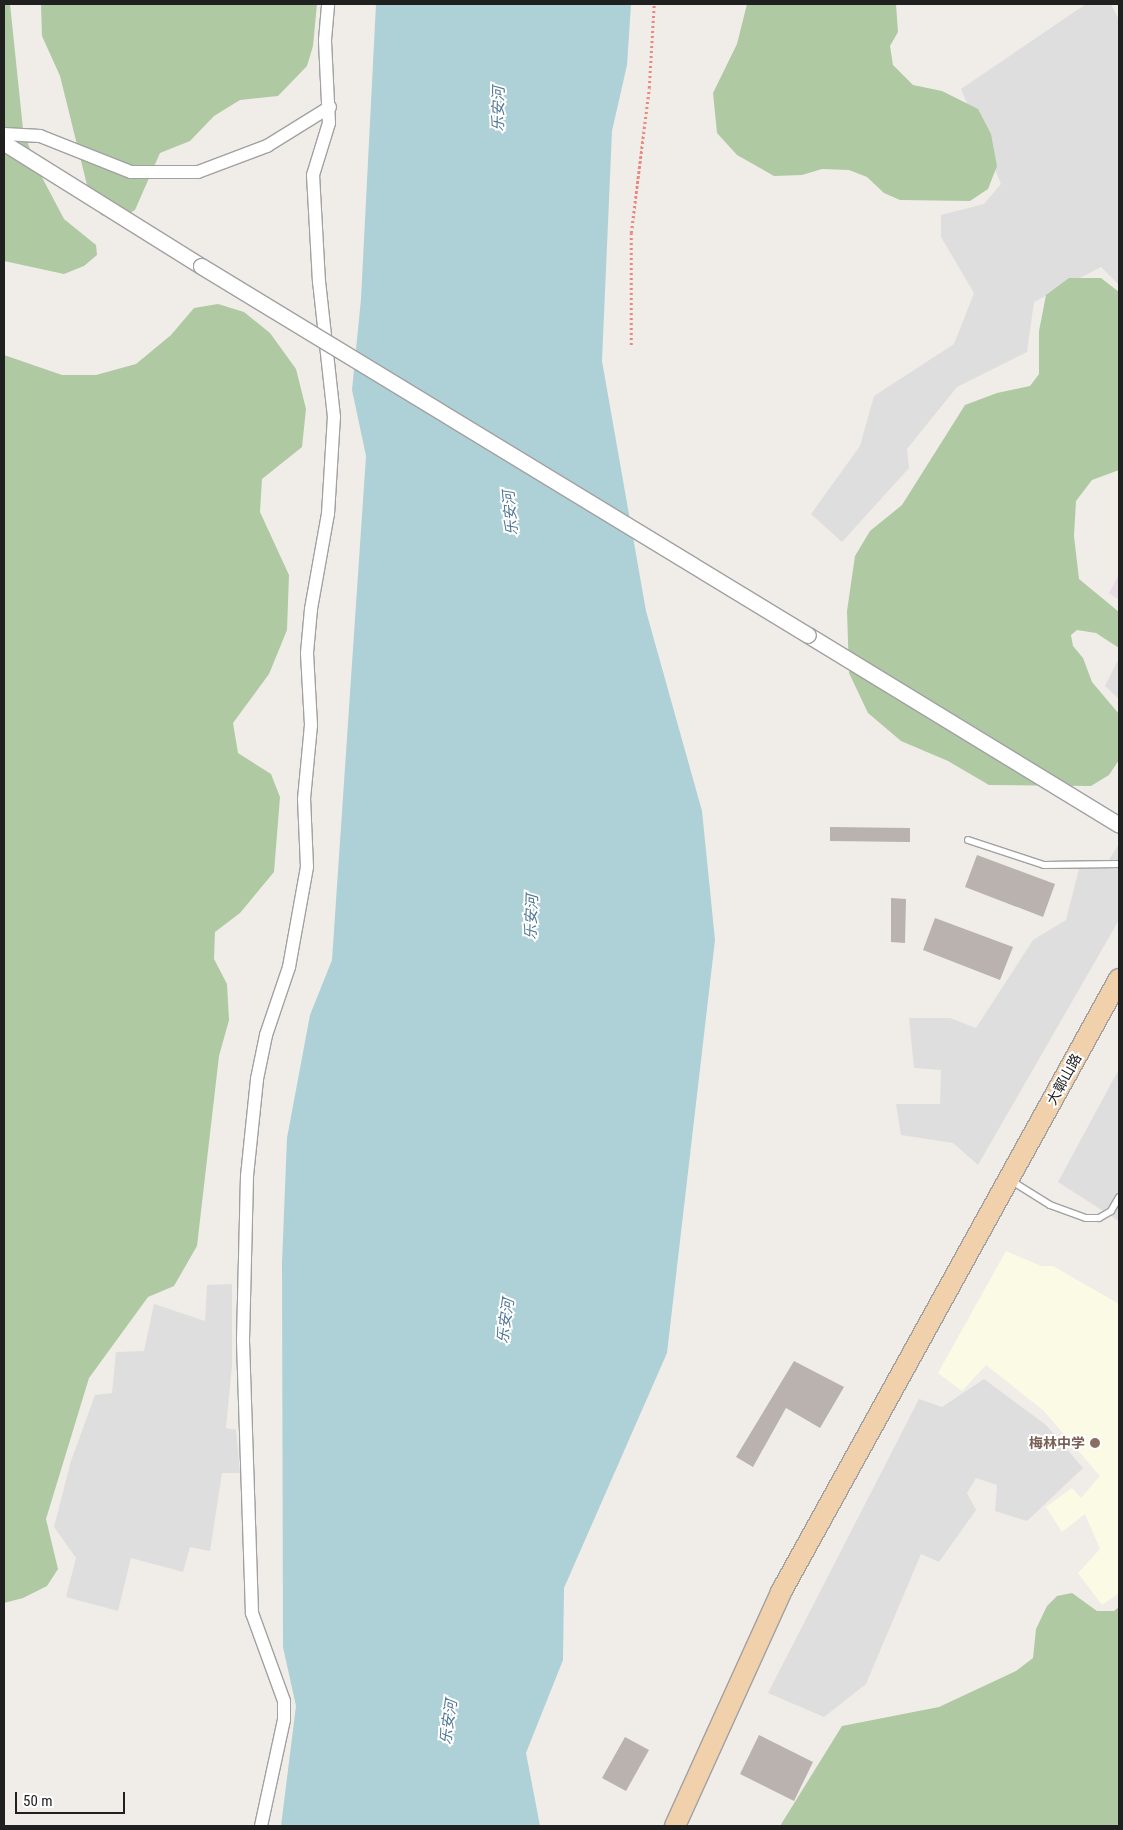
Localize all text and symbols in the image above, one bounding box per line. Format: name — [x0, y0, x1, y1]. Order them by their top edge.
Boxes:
water label: 乐安河 — [490, 86, 508, 132]
water label: 乐安河 — [500, 490, 522, 536]
water label: 乐安河 — [522, 894, 542, 940]
street label: 大鄣山路 — [1043, 1050, 1085, 1108]
water label: 乐安河 — [494, 1297, 518, 1345]
place label: 梅林中学 — [1029, 1435, 1085, 1451]
marker: 梅林中学 — [1089, 1437, 1101, 1449]
water label: 乐安河 — [437, 1698, 461, 1746]
scale bar — [18, 1782, 128, 1814]
text: 50 m — [23, 1792, 53, 1810]

